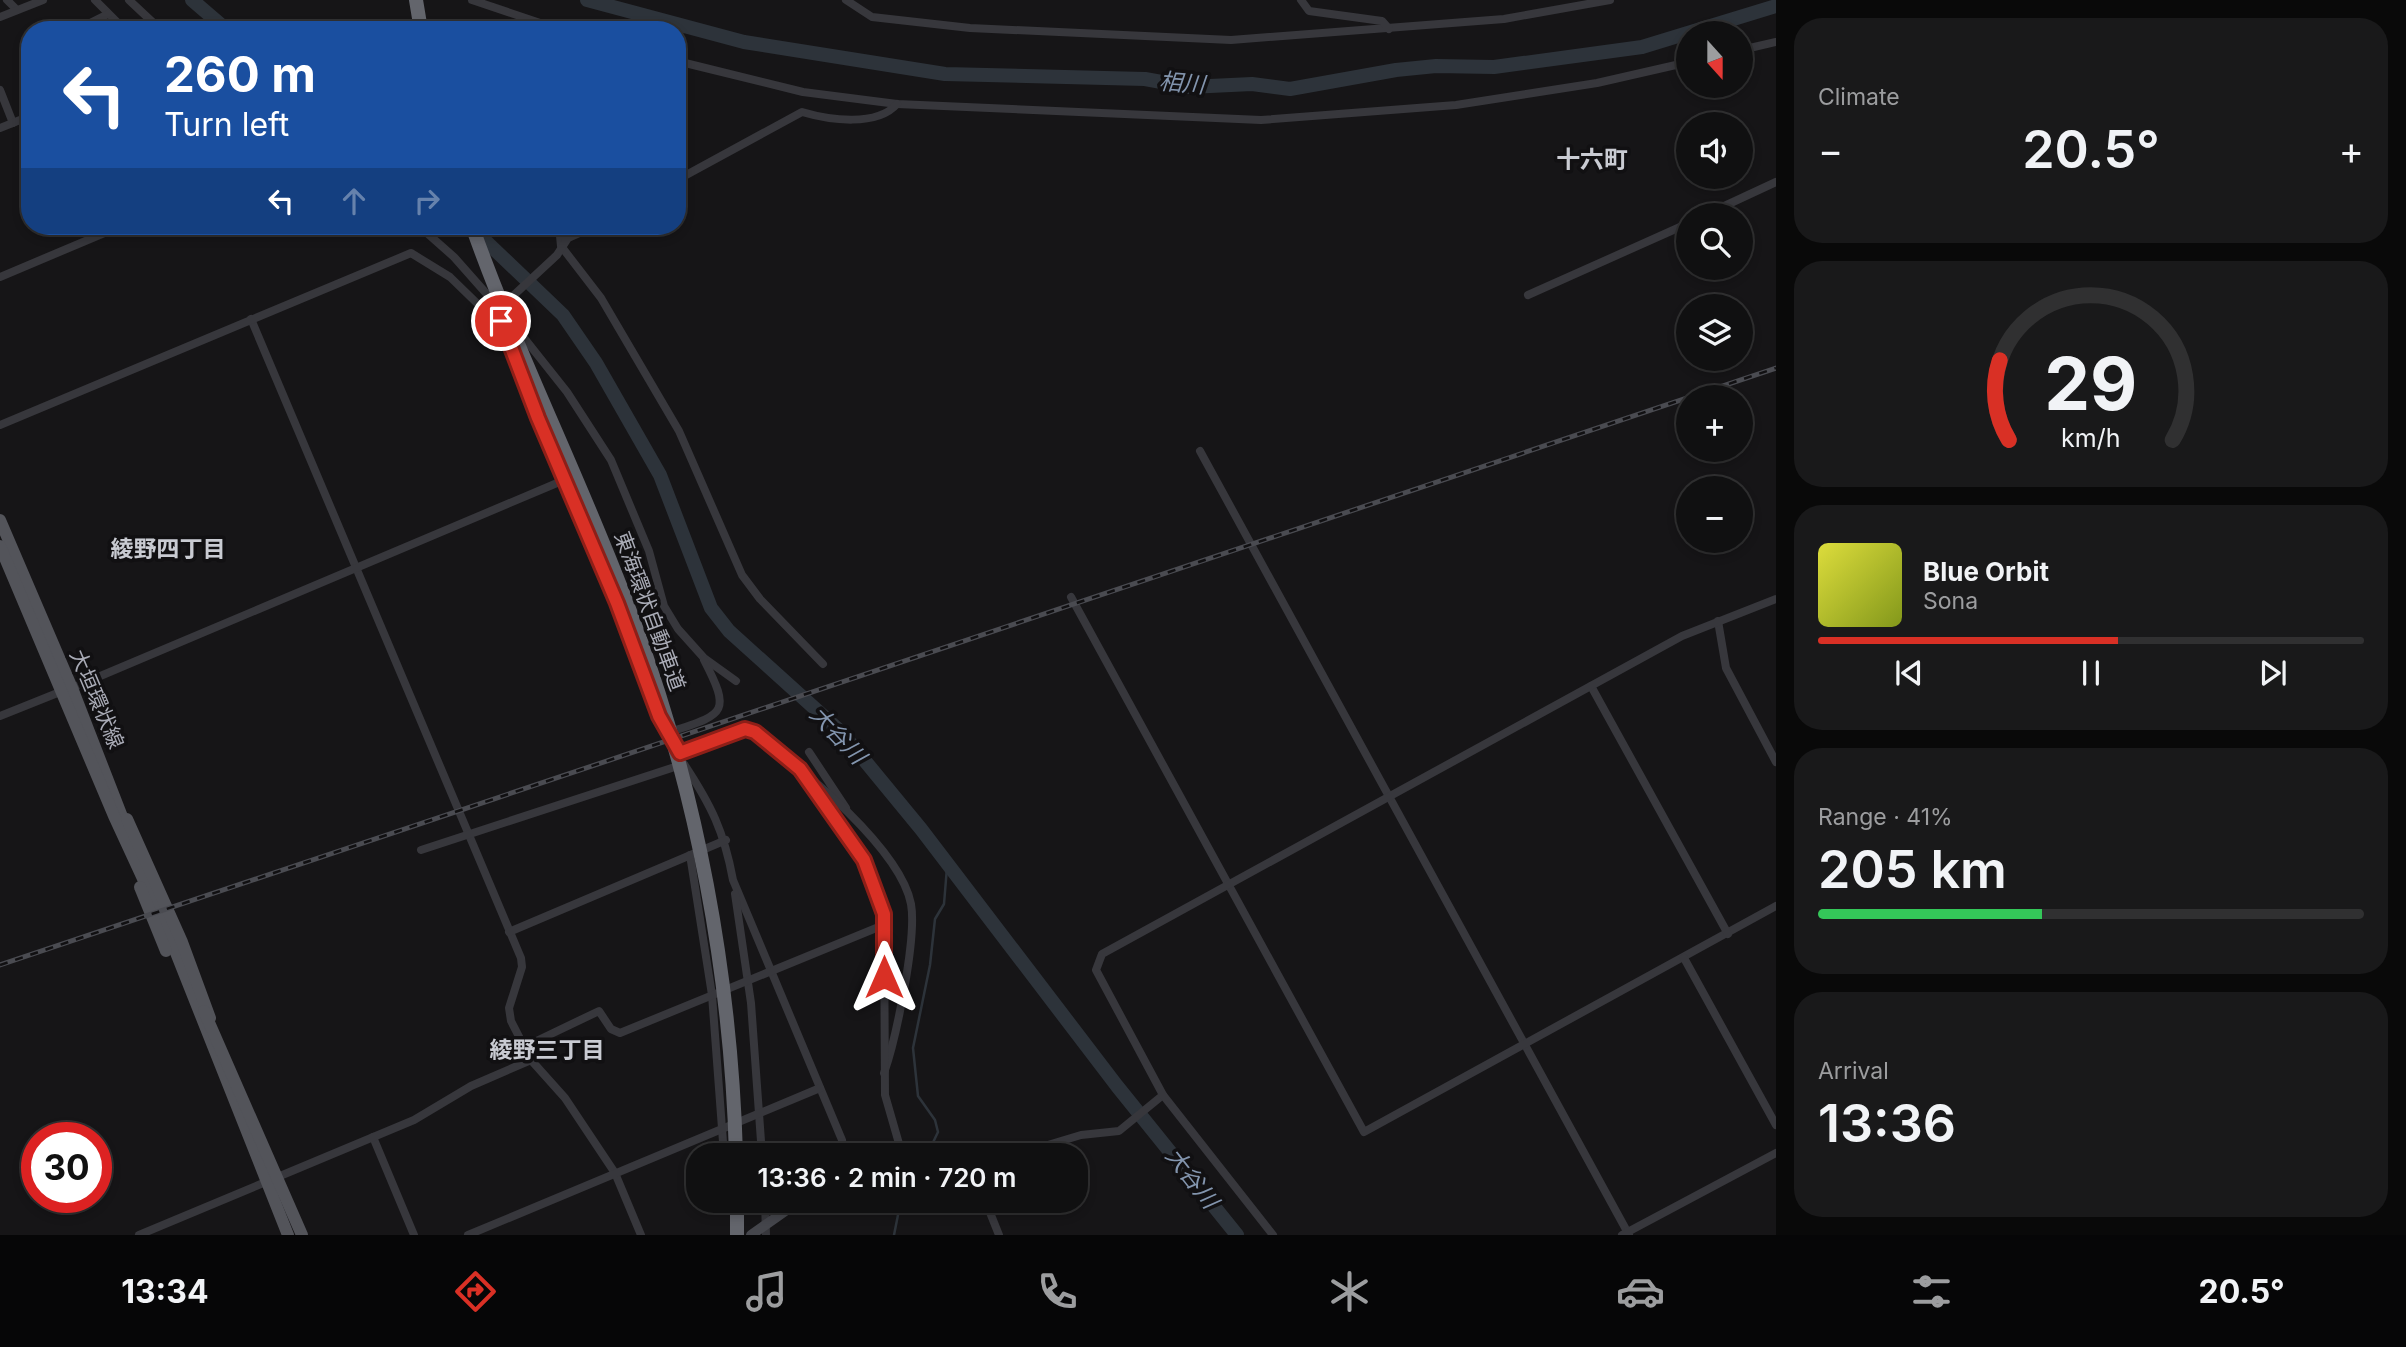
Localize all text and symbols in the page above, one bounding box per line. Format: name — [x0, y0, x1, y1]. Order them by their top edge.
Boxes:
north arrow — [1676, 21, 1754, 98]
map controls — [1676, 21, 1753, 553]
text: 260 m — [164, 45, 316, 104]
icon: left — [49, 49, 140, 140]
water label: 相川 — [1158, 67, 1209, 99]
text: Climate — [1818, 83, 1900, 111]
text: Turn left — [164, 105, 289, 144]
button: sound — [1676, 112, 1753, 189]
text: 20.5° — [2022, 118, 2160, 181]
text: − — [1818, 127, 1843, 173]
text: + — [2339, 127, 2364, 173]
district label: 十六町 — [1556, 145, 1628, 174]
icon: left — [262, 182, 300, 220]
icon: ahead — [335, 182, 373, 220]
icon: right — [408, 182, 446, 220]
button: search — [1676, 203, 1753, 280]
pin — [471, 291, 531, 351]
button: layers — [1676, 294, 1753, 371]
icon: arrive — [482, 302, 520, 340]
text: 29 — [2044, 340, 2138, 429]
button: + — [1676, 385, 1753, 462]
text: km/h — [2061, 423, 2121, 453]
button: − — [1676, 476, 1753, 553]
street label: 東海環状自動車道 — [610, 528, 690, 694]
district label: 綾野四丁目 — [111, 535, 226, 563]
text: Blue Orbit — [1923, 556, 2049, 587]
text: Sona — [1923, 587, 1978, 615]
street label: 大垣環状線 — [65, 646, 129, 752]
icon: previous — [1890, 654, 1928, 692]
icon: pause — [2072, 654, 2110, 692]
icon: next — [2254, 654, 2292, 692]
water label: 大谷川 — [804, 700, 874, 772]
text: Range · 41% — [1818, 803, 1953, 831]
text: 205 km — [1818, 838, 2007, 901]
position arrow — [847, 940, 921, 1014]
district label: 綾野三丁目 — [490, 1036, 605, 1064]
text: Arrival — [1818, 1057, 1889, 1085]
text: 13:36 — [1818, 1092, 1956, 1155]
speed limit sign: 30 — [21, 1122, 112, 1213]
water label: 大谷川 — [1160, 1142, 1226, 1216]
text: 13:36 · 2 min · 720 m — [758, 1162, 1016, 1193]
icon: directions — [451, 1267, 500, 1316]
icon: music — [742, 1267, 791, 1316]
icon: phone — [1033, 1267, 1082, 1316]
icon: climate — [1325, 1267, 1374, 1316]
icon: car — [1616, 1267, 1665, 1316]
icon: filters — [1907, 1267, 1956, 1316]
text: 13:34 — [121, 1272, 209, 1311]
text: 20.5° — [2199, 1272, 2285, 1311]

